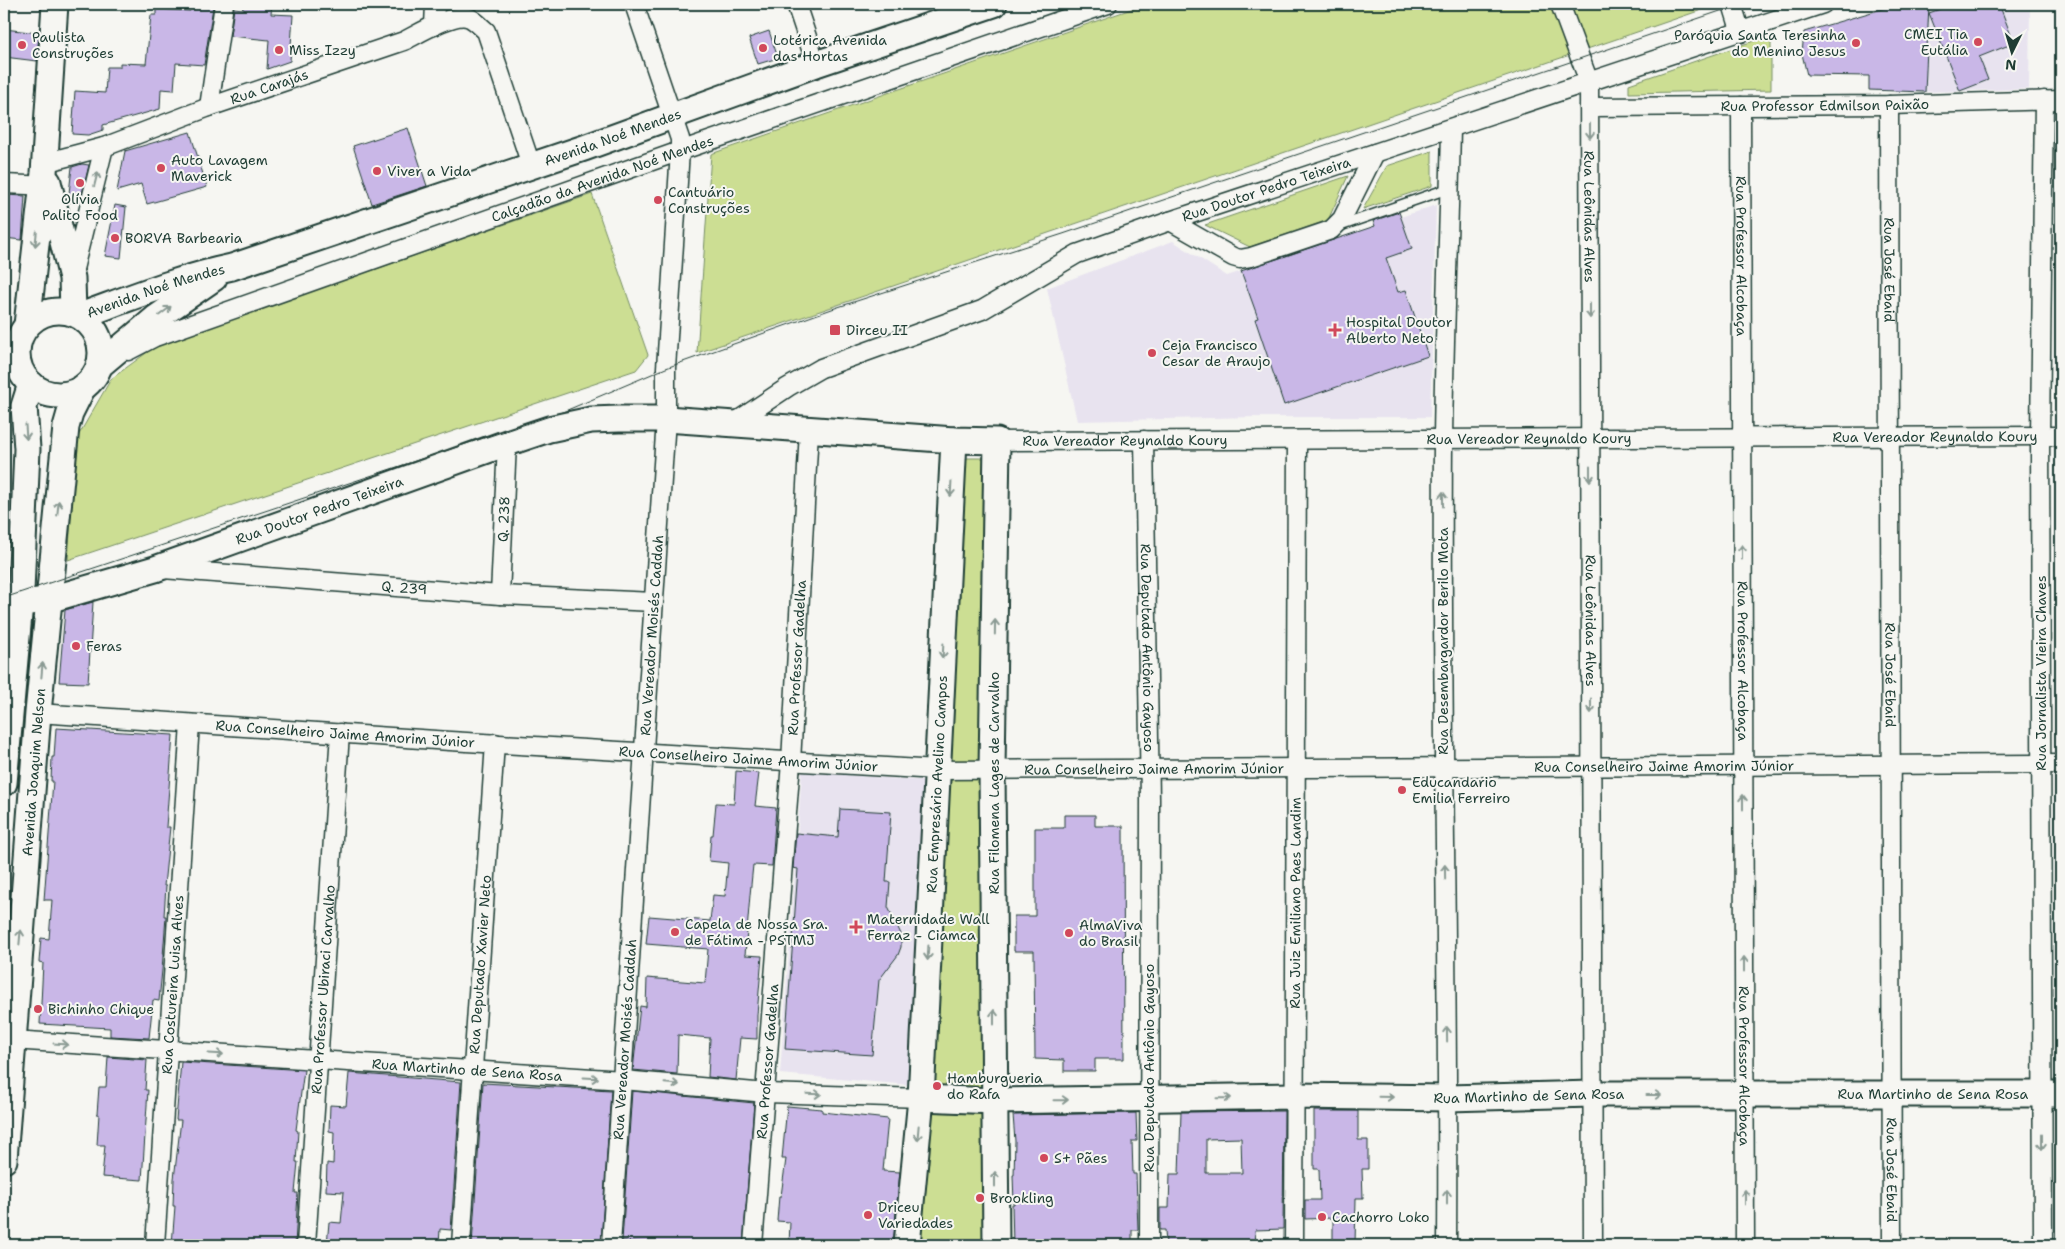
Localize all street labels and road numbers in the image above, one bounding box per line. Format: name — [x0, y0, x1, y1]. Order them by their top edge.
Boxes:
street label: Rua Carajás — [228, 65, 311, 108]
street label: Rua Professor Edmilson Paixão — [1721, 95, 1929, 115]
street label: Avenida Noé Mendes — [542, 105, 684, 170]
street label: Calçadão da Avenida Noé Mendes — [489, 131, 716, 226]
street label: Rua Leônidas Alves — [1580, 151, 1599, 283]
street label: Rua Doutor Pedro Teixeira — [1179, 153, 1353, 225]
street label: Rua Professor Alcobaça — [1732, 176, 1751, 336]
street label: Rua José Ebaid — [1880, 218, 1899, 323]
street label: Avenida Noé Mendes — [84, 260, 227, 322]
street label: Rua Vereador Reynaldo Koury — [1832, 427, 2037, 446]
street label: Rua Vereador Reynaldo Koury — [1426, 429, 1632, 448]
street label: Rua Vereador Reynaldo Koury — [1022, 431, 1228, 450]
street label: Rua Doutor Pedro Teixeira — [233, 472, 406, 548]
street label: Q. 238 — [493, 496, 514, 543]
street label: Rua Desembargardor Berilo Mota — [1434, 527, 1452, 755]
street label: Rua Vereador Moisés Caddah — [636, 534, 667, 736]
street label: Rua Deputado Antônio Gayoso — [1137, 544, 1158, 752]
street label: Rua Leônidas Alves — [1582, 555, 1600, 687]
street label: Rua Jornalista Vieira Chaves — [2032, 575, 2050, 771]
street label: Q. 239 — [381, 577, 428, 598]
street label: Rua Professor Gadelha — [783, 579, 810, 736]
street label: Rua Professor Alcobaça — [1734, 581, 1752, 741]
street label: Rua José Ebaid — [1881, 623, 1900, 728]
street label: Rua Filomena Lages de Carvalho — [985, 672, 1003, 894]
street label: Rua Empresário Avelino Campos — [922, 675, 951, 893]
street label: Avenida Joaquim Nelson — [18, 687, 49, 857]
street label: Rua Conselheiro Jaime Amorim Júnior — [215, 716, 476, 751]
street label: Rua Conselheiro Jaime Amorim Júnior — [618, 742, 879, 776]
street label: Rua Conselheiro Jaime Amorim Júnior — [1534, 756, 1795, 776]
street label: Rua Conselheiro Jaime Amorim Júnior — [1024, 759, 1285, 779]
street label: Rua Juiz Emiliano Paes Landim — [1286, 797, 1305, 1009]
street label: Rua Deputado Xavier Neto — [465, 874, 495, 1055]
street label: Rua Professor Ubiraci Carvalho — [307, 884, 339, 1095]
street label: Rua Costureira Luisa Alves — [157, 894, 187, 1075]
street label: Rua Vereador Moisés Caddah — [609, 938, 640, 1140]
street label: Rua Deputado Antônio Gayoso — [1140, 964, 1158, 1172]
street label: Rua Professor Gadelha — [752, 983, 783, 1140]
street label: Rua Professor Alcobaça — [1735, 986, 1754, 1146]
street label: Rua Martinho de Sena Rosa — [371, 1055, 563, 1085]
street label: Rua Martinho de Sena Rosa — [1433, 1085, 1624, 1107]
street label: Rua Martinho de Sena Rosa — [1837, 1085, 2028, 1103]
street label: Rua José Ebaid — [1883, 1118, 1901, 1223]

